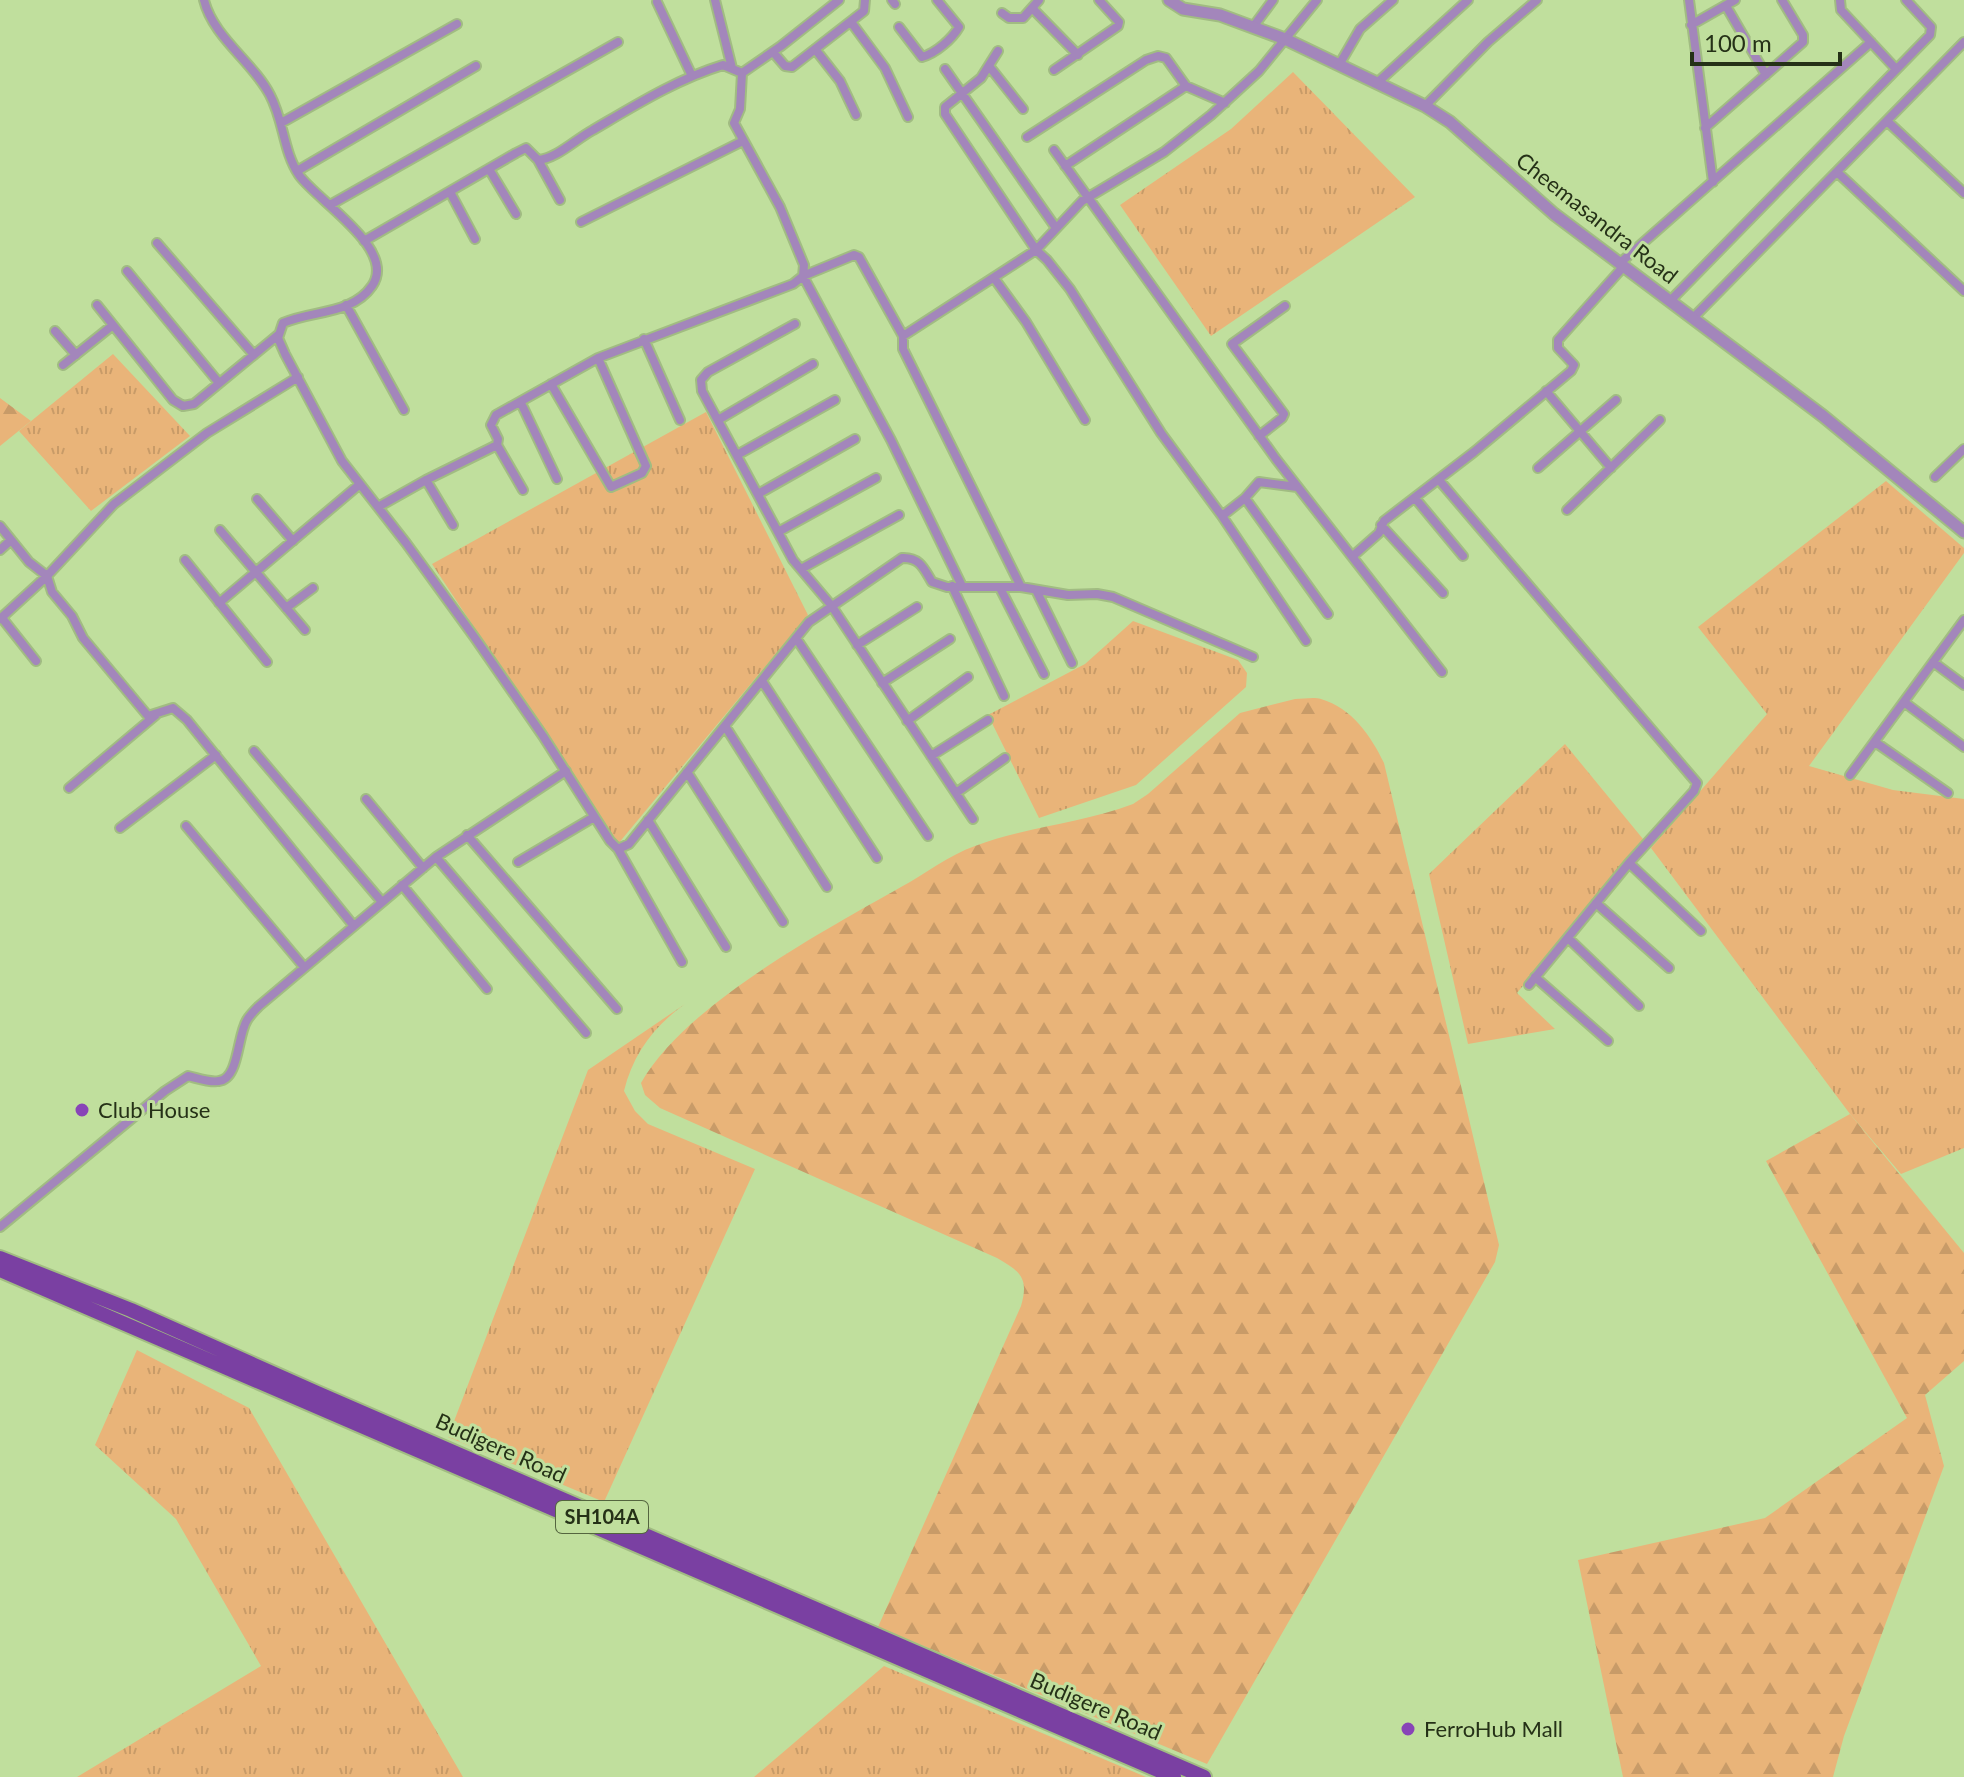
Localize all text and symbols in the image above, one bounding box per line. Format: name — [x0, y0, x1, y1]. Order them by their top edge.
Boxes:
scale bar — [1692, 16, 1840, 66]
text: 100 m — [1704, 28, 1772, 57]
street label: Cheemasandra Road — [1511, 146, 1683, 289]
place label: Club House — [98, 1096, 210, 1123]
marker: Club House — [73, 1101, 91, 1119]
street label: Budigere Road — [432, 1407, 571, 1488]
road number: SH104A — [556, 1501, 648, 1533]
street label: Budigere Road — [1026, 1666, 1166, 1745]
place label: FerroHub Mall — [1424, 1715, 1563, 1742]
marker: FerroHub Mall — [1399, 1720, 1417, 1738]

